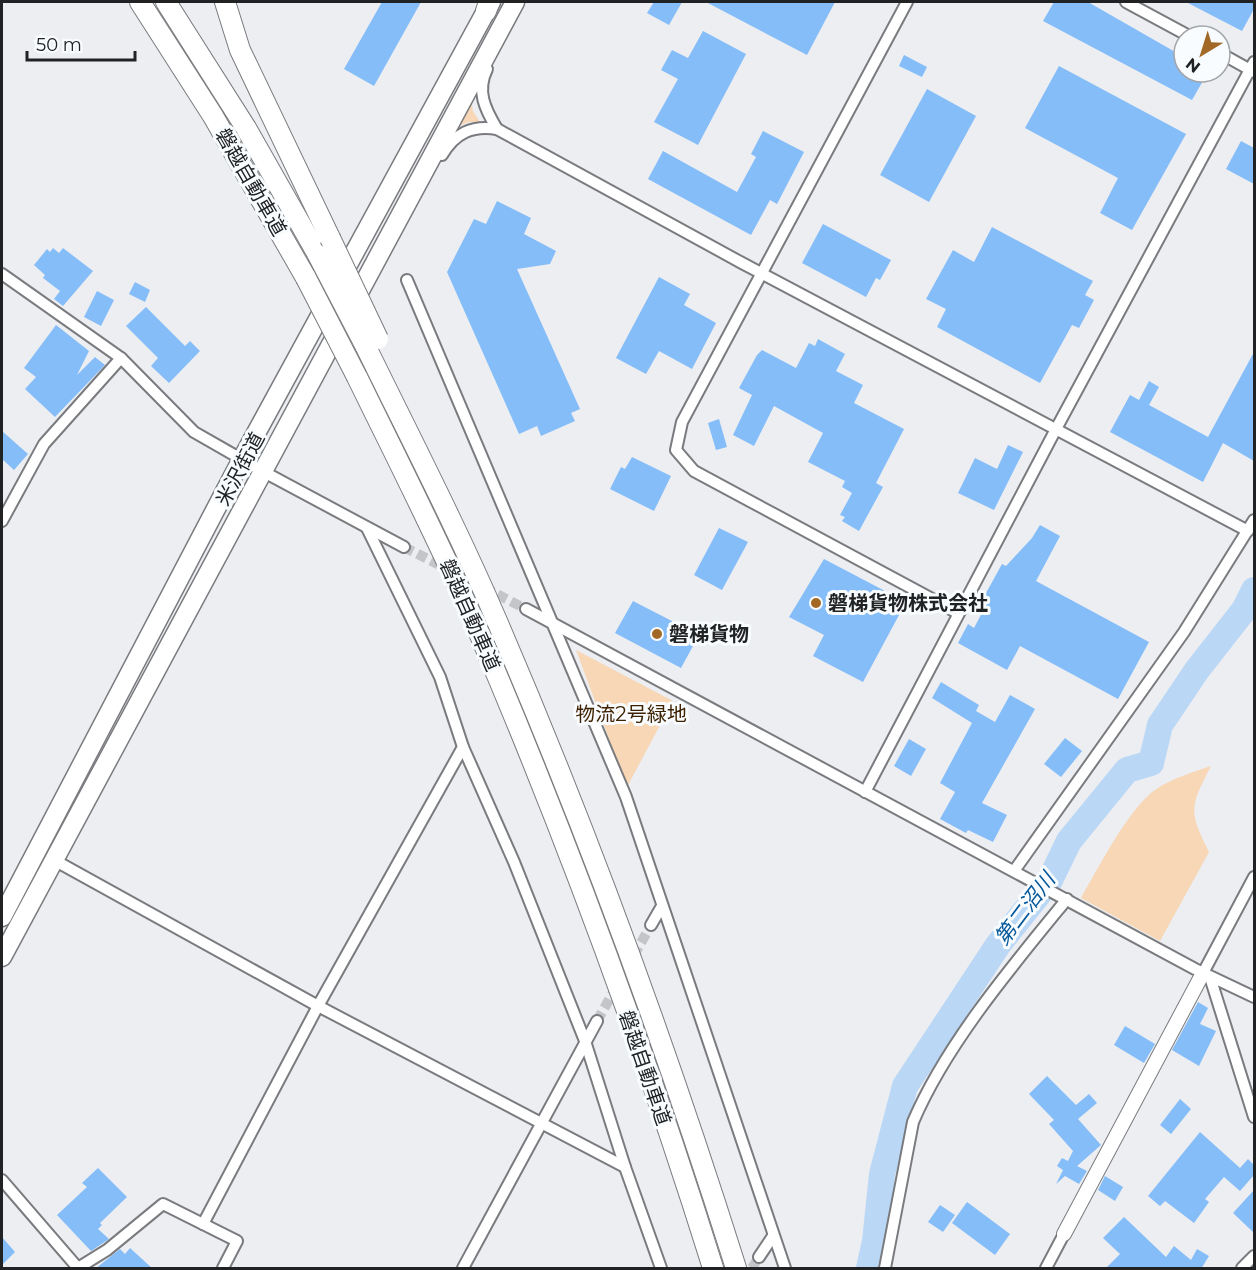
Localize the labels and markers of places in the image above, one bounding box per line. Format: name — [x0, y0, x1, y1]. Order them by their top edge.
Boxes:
place label: 磐梯貨物株式会社 — [828, 591, 988, 615]
marker: 磐梯貨物株式会社 — [809, 596, 823, 610]
place label: 磐梯貨物 — [669, 622, 749, 646]
marker: 磐梯貨物 — [650, 627, 664, 641]

